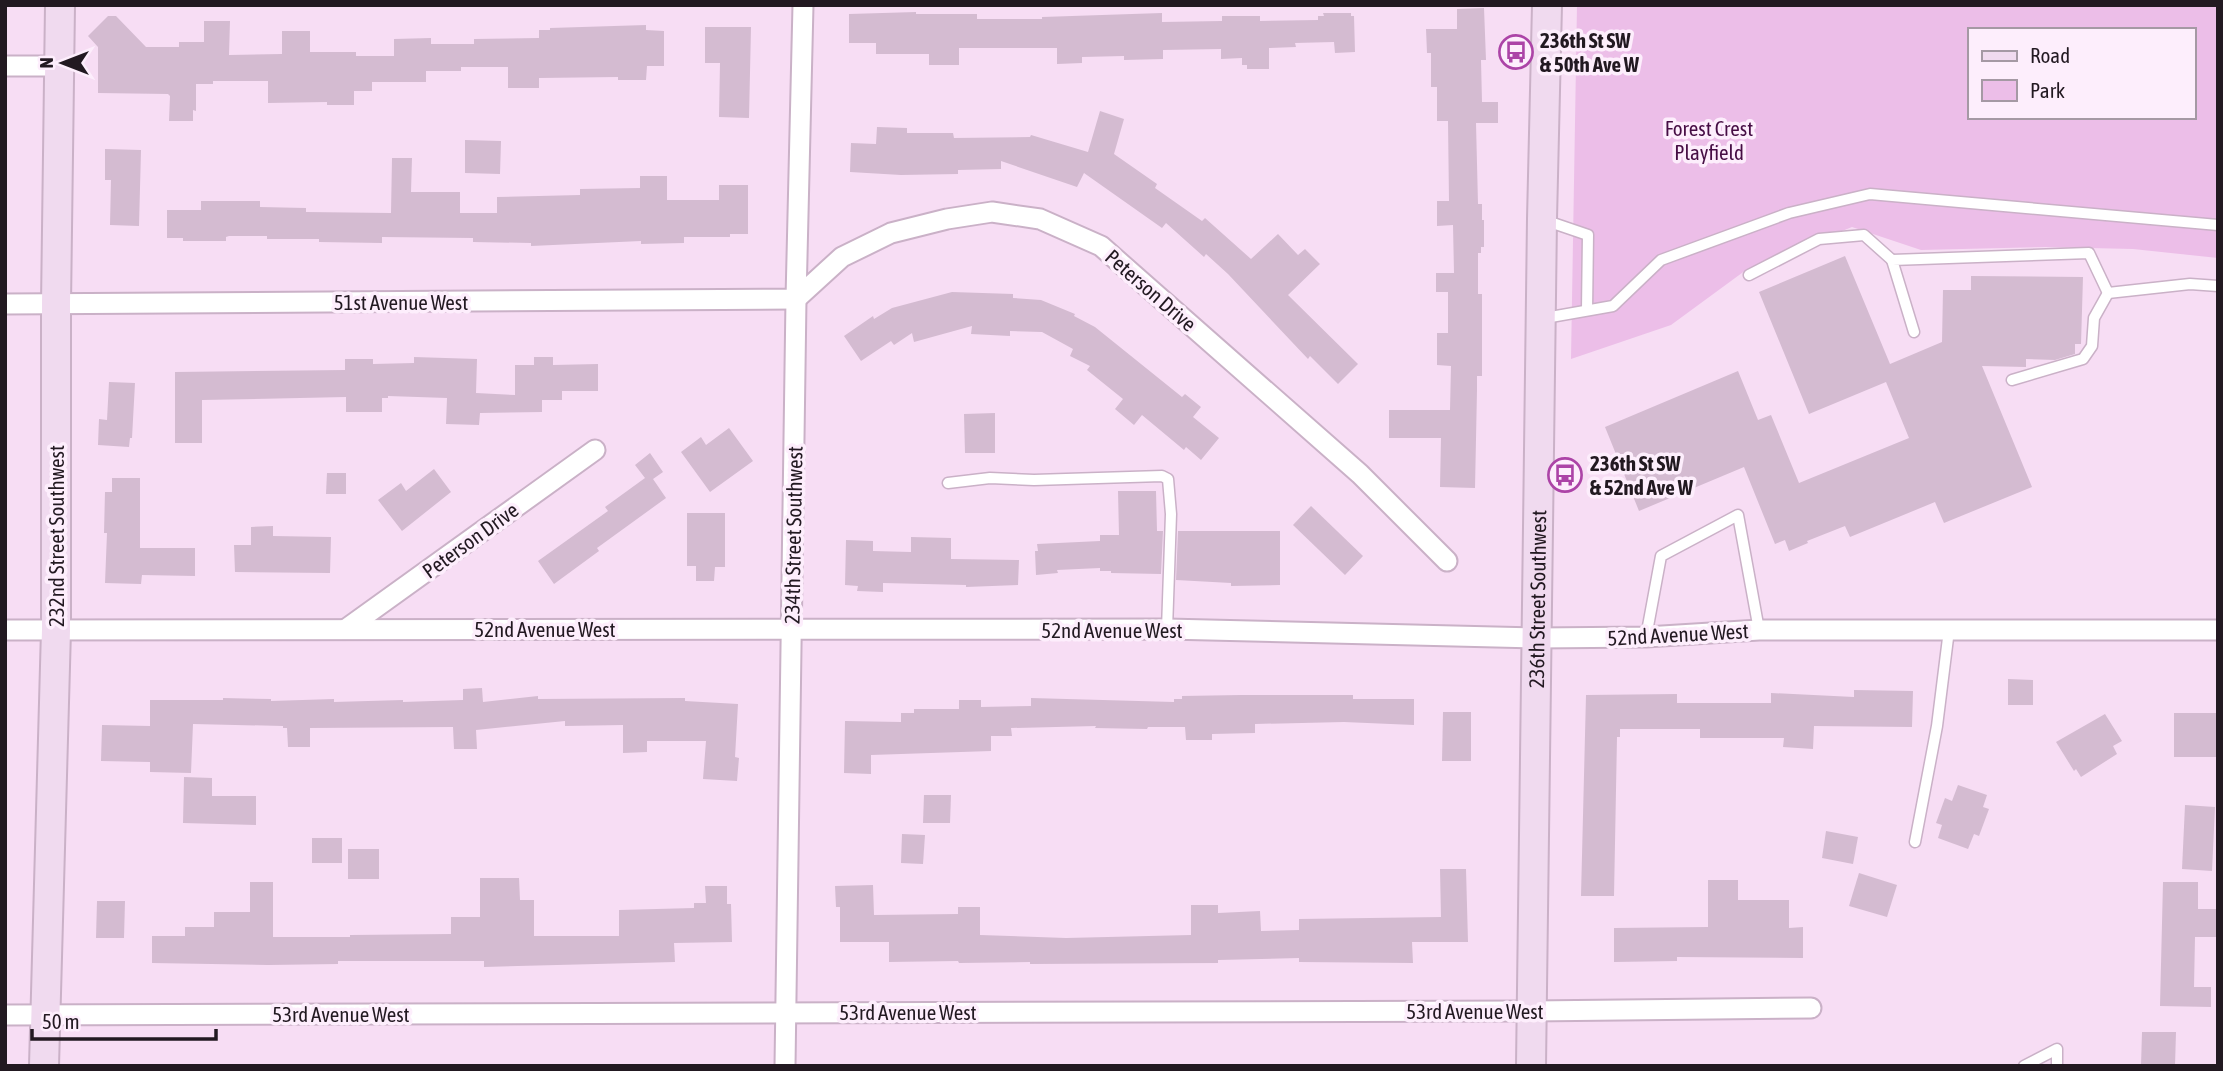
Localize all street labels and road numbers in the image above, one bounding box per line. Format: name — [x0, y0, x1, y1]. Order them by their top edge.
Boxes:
street label: Peterson Drive — [1101, 244, 1201, 336]
street label: 51st Avenue West — [334, 290, 468, 314]
street label: 232nd Street Southwest — [44, 445, 68, 627]
street label: 234th Street Southwest — [779, 446, 807, 624]
street label: Peterson Drive — [418, 497, 522, 583]
street label: 236th Street Southwest — [1524, 510, 1550, 688]
street label: 52nd Avenue West — [474, 617, 616, 641]
street label: 52nd Avenue West — [1041, 618, 1183, 642]
street label: 52nd Avenue West — [1607, 618, 1749, 650]
street label: 53rd Avenue West — [1406, 999, 1544, 1023]
street label: 53rd Avenue West — [839, 1000, 977, 1024]
street label: 53rd Avenue West — [272, 1002, 410, 1026]

